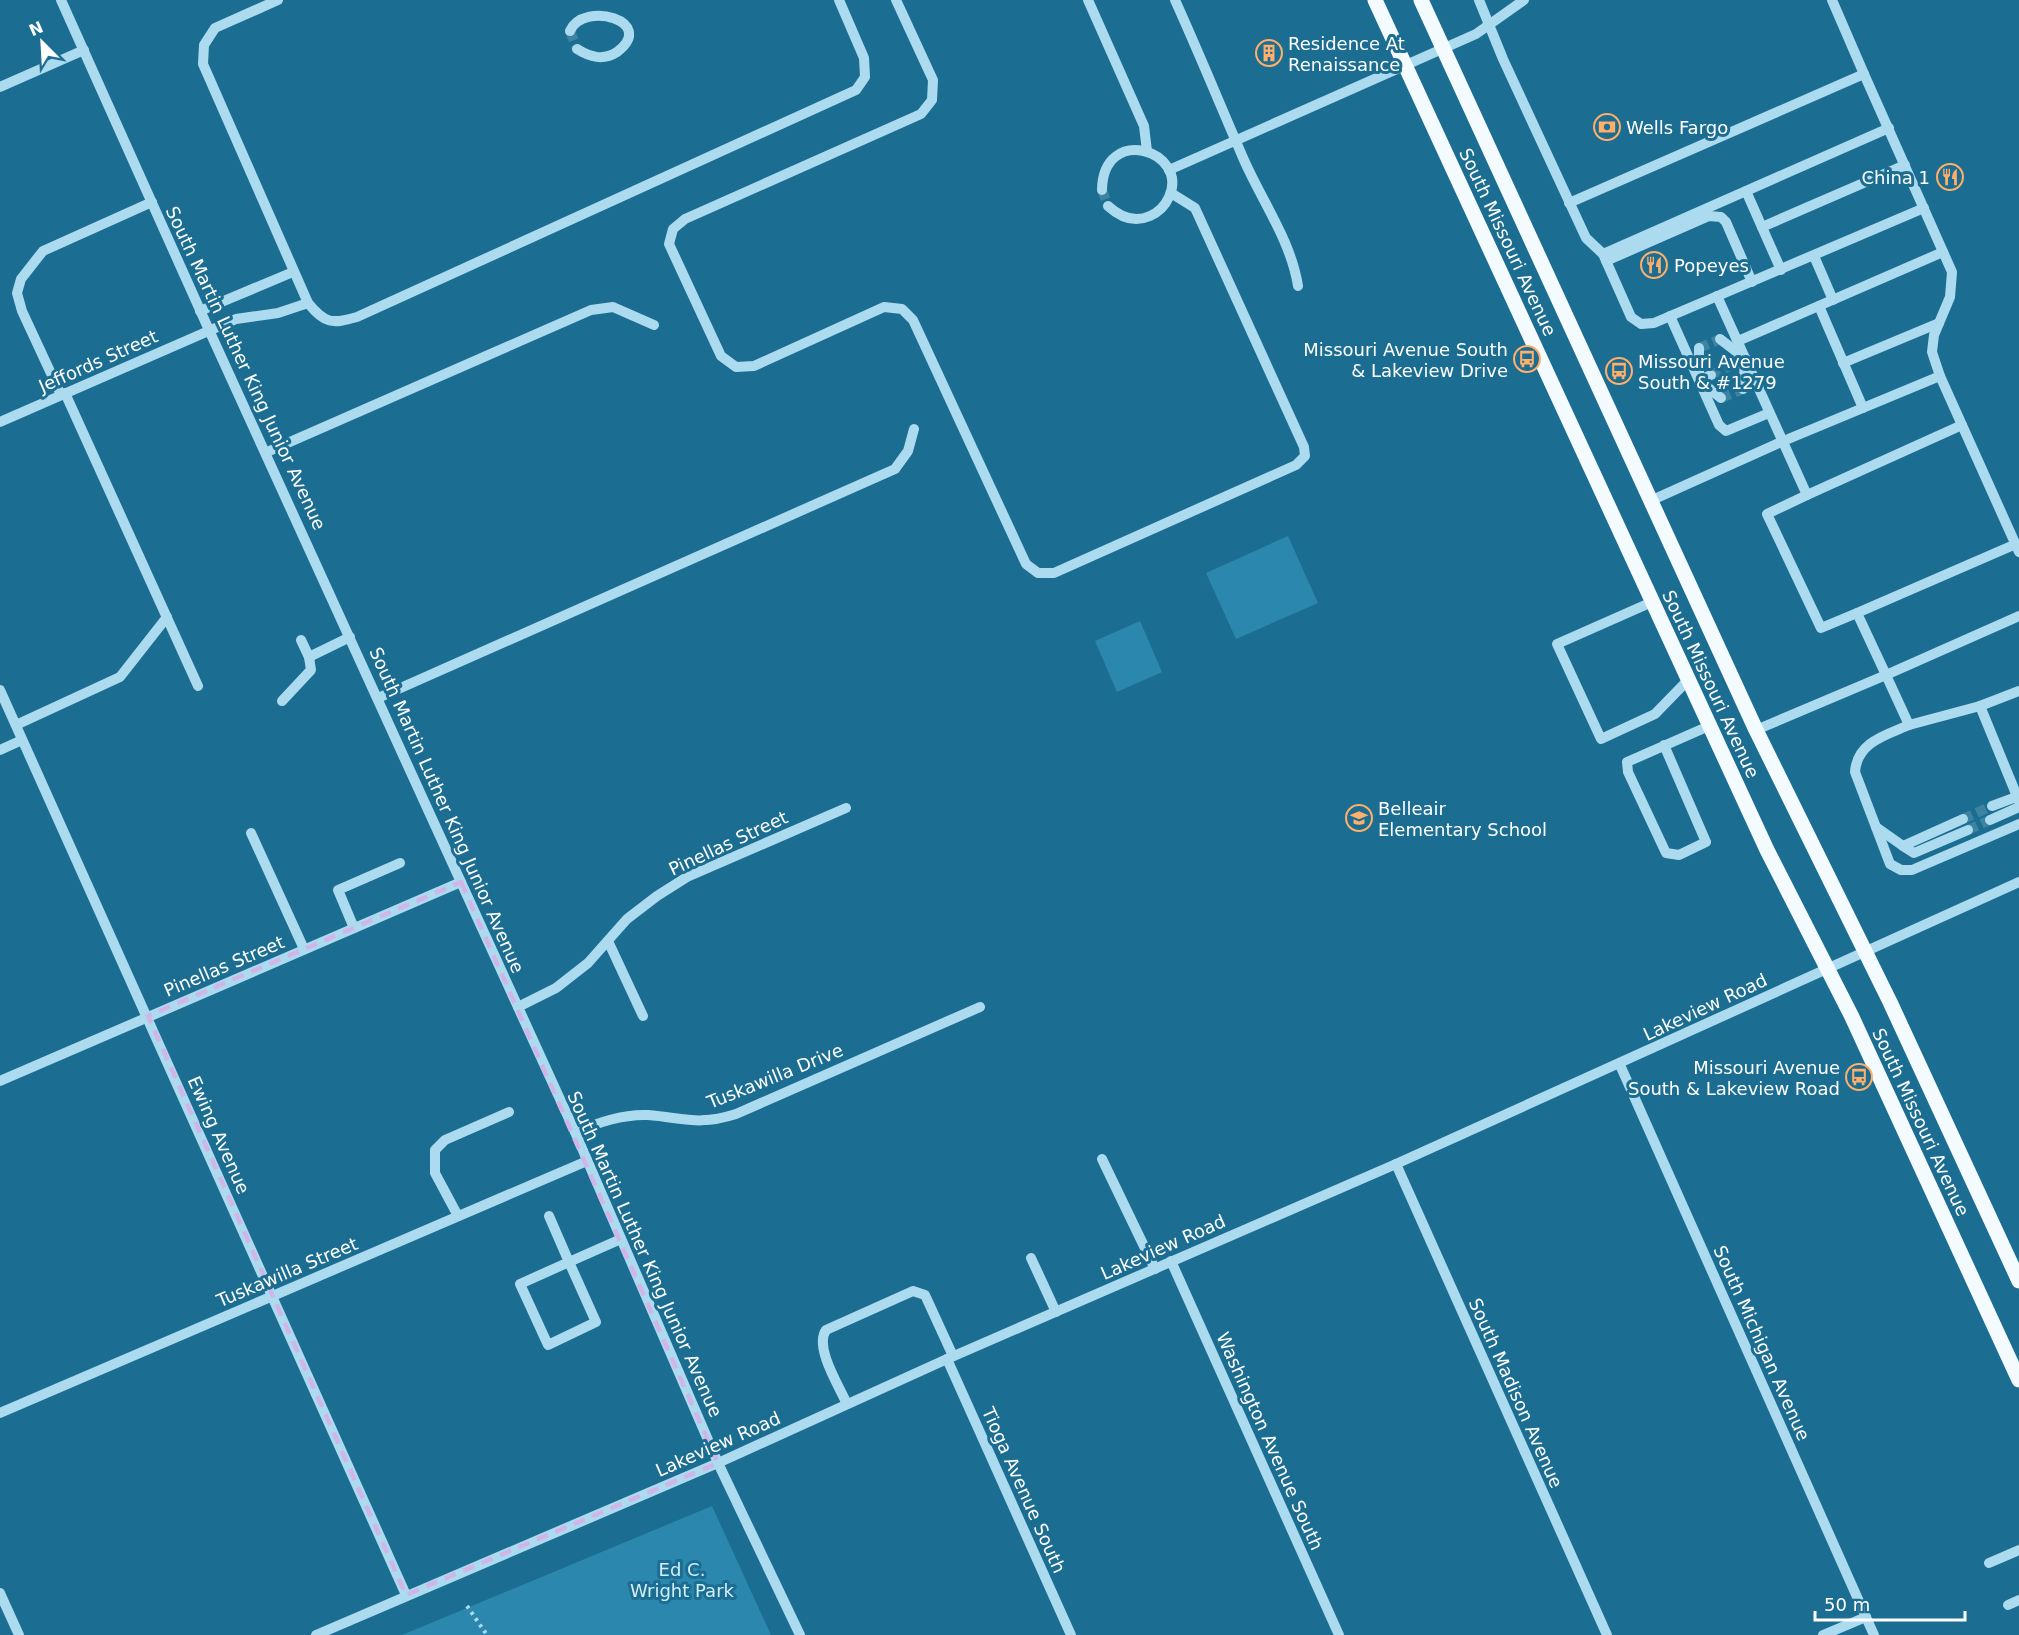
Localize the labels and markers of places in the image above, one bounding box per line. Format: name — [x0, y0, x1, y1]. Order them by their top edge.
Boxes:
place label: Residence At Renaissance — [1288, 33, 1405, 75]
building icon: Residence At Renaissance — [1254, 38, 1284, 68]
bank icon: Wells Fargo — [1592, 112, 1622, 142]
place label: Wells Fargo — [1626, 117, 1728, 138]
restaurant icon: China 1 — [1935, 162, 1965, 192]
place label: China 1 — [1861, 167, 1930, 188]
restaurant icon: Popeyes — [1639, 250, 1669, 280]
place label: Popeyes — [1674, 255, 1749, 276]
place label: Missouri Avenue South & Lakeview Drive — [1303, 339, 1508, 381]
bus stop icon: Missouri Avenue South & Lakeview Drive — [1512, 344, 1542, 374]
place label: Missouri Avenue South & #1279 — [1638, 351, 1785, 393]
bus stop icon: Missouri Avenue South & #1279 — [1604, 356, 1634, 386]
place label: Belleair Elementary School — [1378, 798, 1547, 840]
school or university icon: Belleair Elementary School — [1344, 803, 1374, 833]
place label: Missouri Avenue South & Lakeview Road — [1628, 1057, 1840, 1099]
bus stop icon: Missouri Avenue South & Lakeview Road — [1844, 1062, 1874, 1092]

